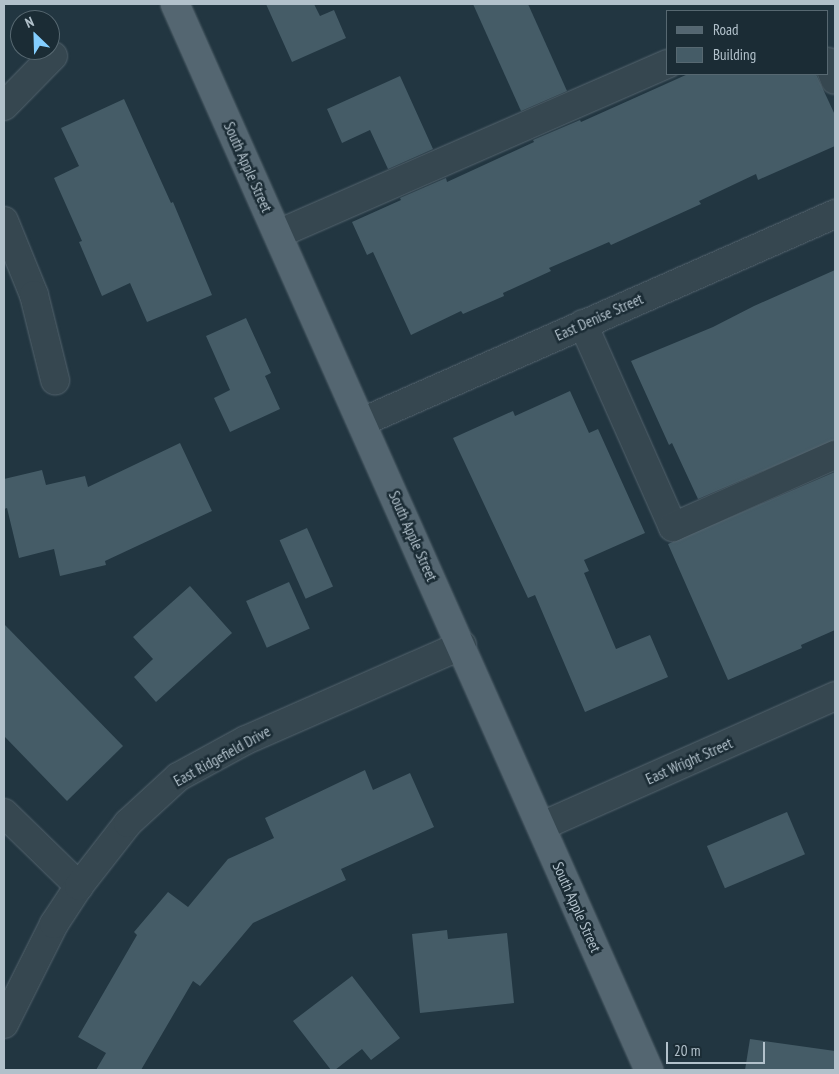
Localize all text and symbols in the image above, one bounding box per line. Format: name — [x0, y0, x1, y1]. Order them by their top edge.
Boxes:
north arrow — [10, 10, 60, 60]
legend — [666, 10, 829, 75]
text: N — [22, 12, 36, 32]
text: Road — [713, 20, 739, 39]
text: Building — [713, 45, 756, 64]
street label: South Apple Street — [220, 119, 276, 215]
street label: East Denise Street — [552, 290, 646, 344]
street label: South Apple Street — [385, 488, 441, 584]
street label: East Ridgefield Drive — [171, 722, 273, 790]
street label: East Wright Street — [643, 734, 735, 788]
street label: South Apple Street — [549, 859, 605, 955]
scale bar — [669, 1032, 768, 1064]
text: 20 m — [674, 1041, 700, 1060]

